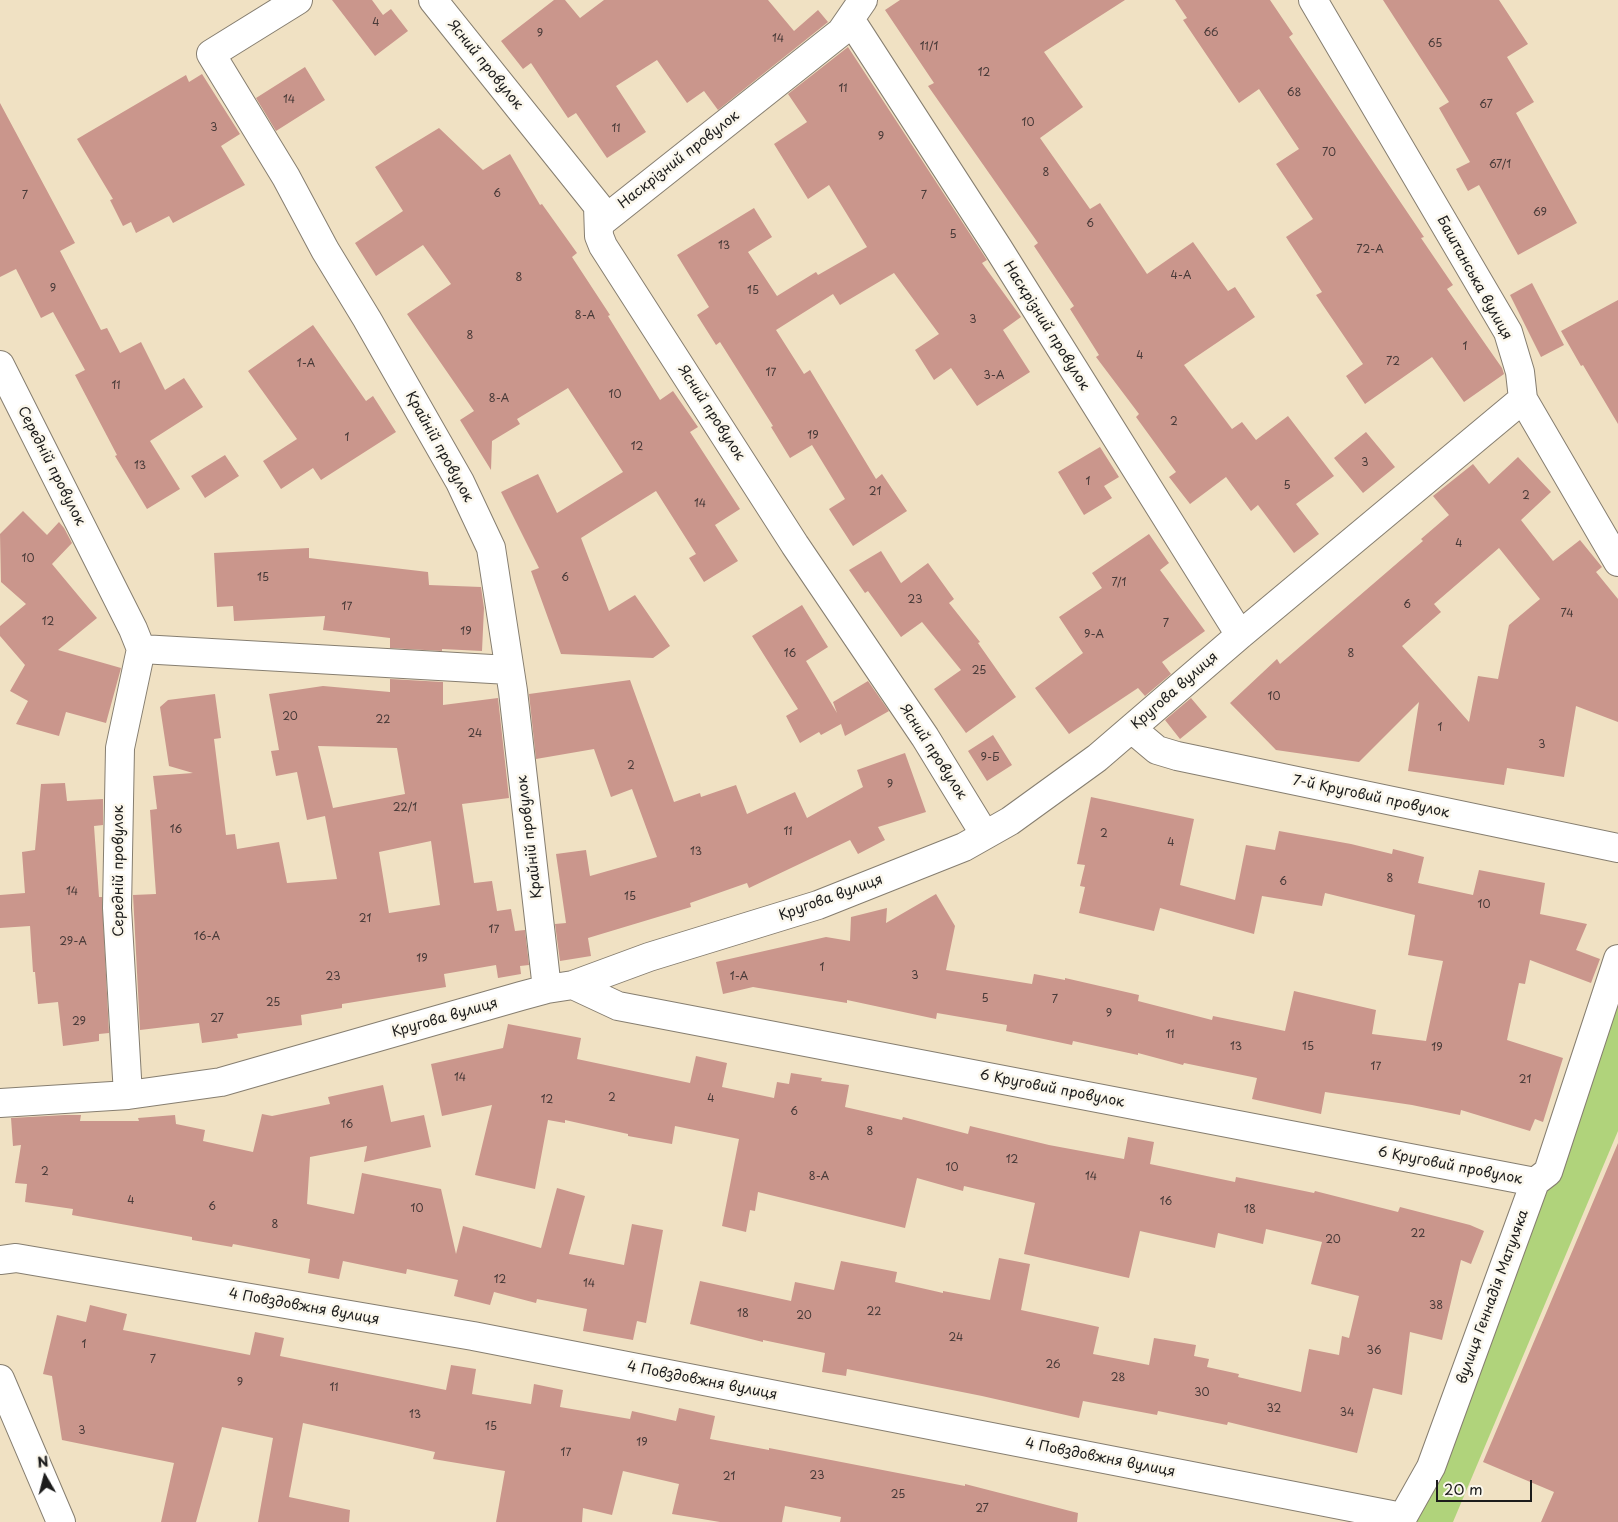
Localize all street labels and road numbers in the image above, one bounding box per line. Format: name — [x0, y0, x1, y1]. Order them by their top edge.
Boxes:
street label: Ясний провулок — [444, 17, 526, 113]
street label: Наскрізний провулок — [615, 108, 743, 212]
street label: Баштанська вулиця — [1433, 213, 1515, 343]
street label: Наскрізний провулок — [999, 258, 1093, 394]
street label: Ясний провулок — [674, 362, 748, 464]
street label: Крайній провулок — [402, 389, 476, 505]
street label: Середній провулок — [14, 404, 88, 528]
street label: Кругова вулиця — [1128, 649, 1222, 733]
street label: Ясний провулок — [896, 701, 970, 803]
street label: 7-й Круговий провулок — [1291, 772, 1451, 822]
street label: Крайній провулок — [514, 774, 546, 900]
street label: Середній провулок — [111, 805, 127, 937]
street label: Кругова вулиця — [777, 871, 885, 925]
street label: Кругова вулиця — [390, 995, 500, 1041]
street label: 6 Круговий провулок — [978, 1067, 1126, 1111]
street label: 6 Круговий провулок — [1376, 1144, 1524, 1188]
street label: вулиця Геннадія Матуляка — [1454, 1208, 1532, 1386]
street label: 4 Повздовжня вулиця — [227, 1285, 381, 1329]
street label: 4 Повздовжня вулиця — [626, 1358, 778, 1404]
street label: 4 Повздовжня вулиця — [1024, 1435, 1176, 1481]

